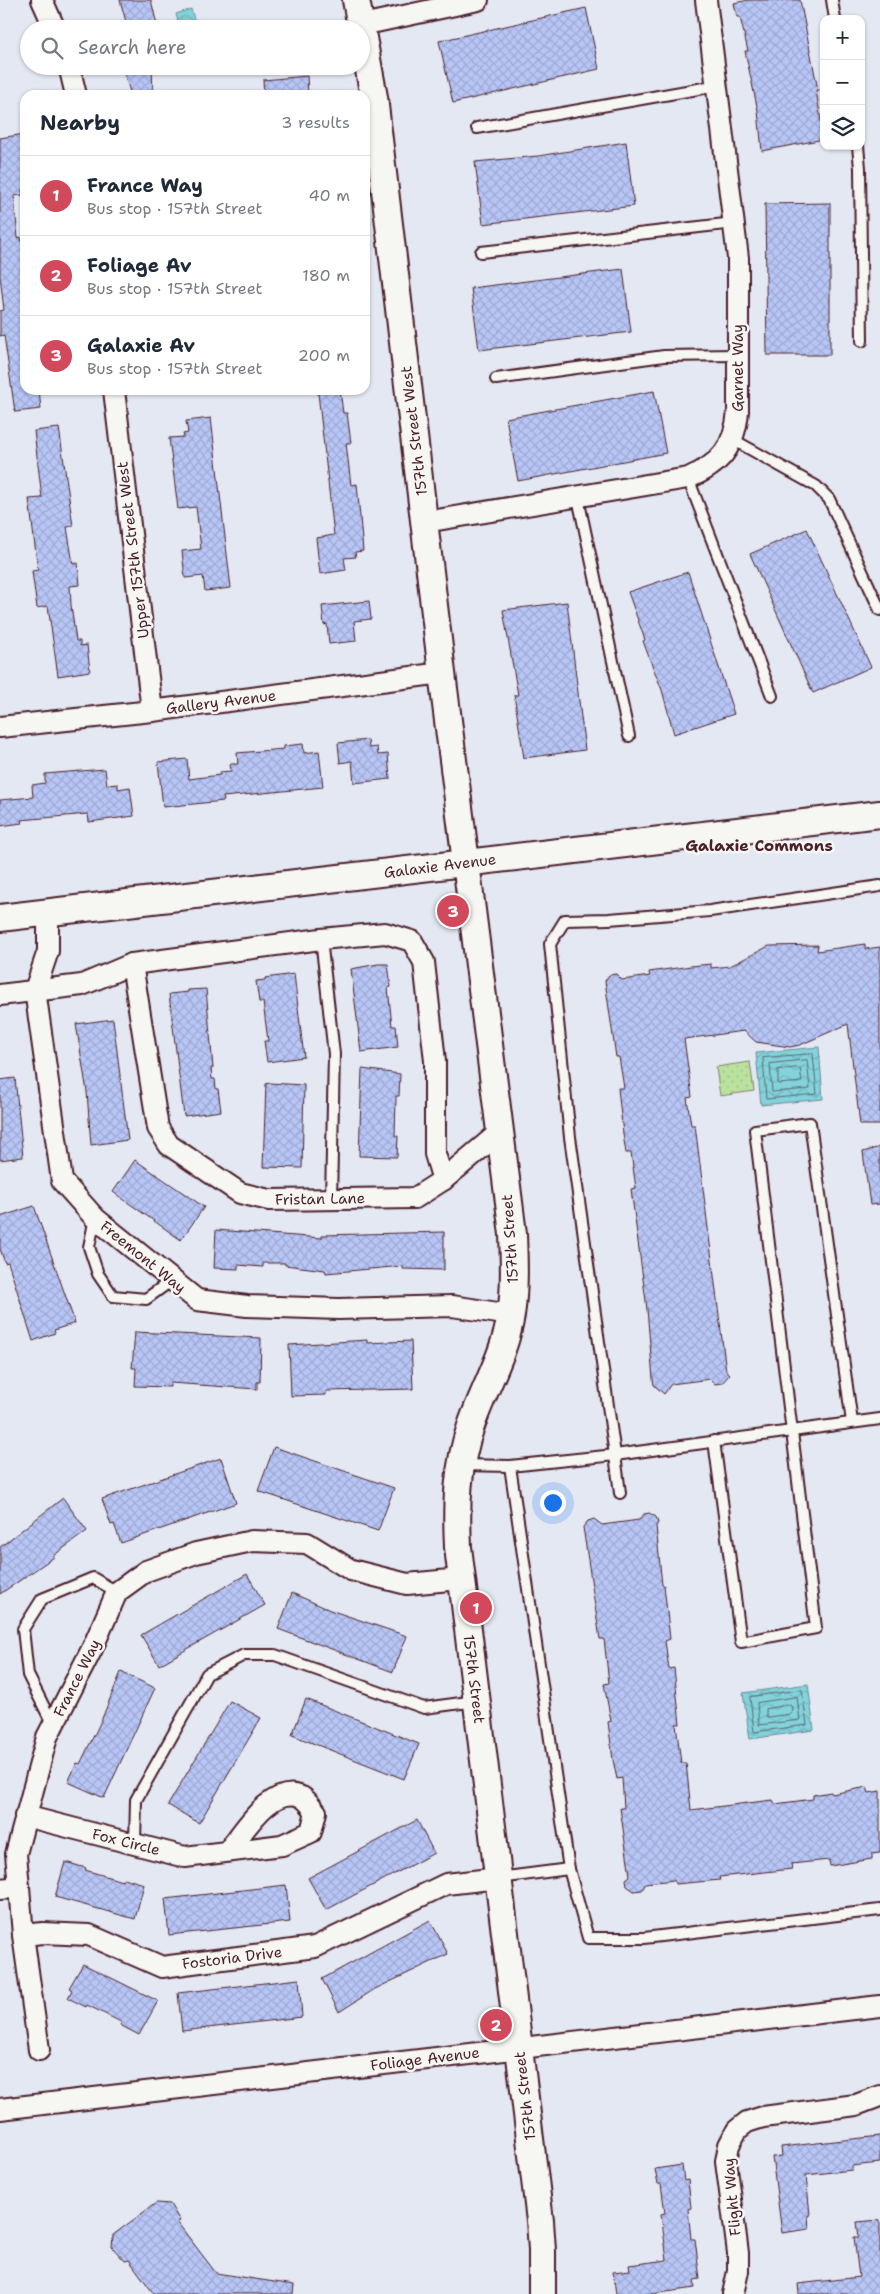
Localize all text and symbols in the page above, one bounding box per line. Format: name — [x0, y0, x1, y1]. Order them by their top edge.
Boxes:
map controls — [820, 15, 865, 150]
button: + — [820, 15, 865, 60]
search box — [20, 20, 370, 75]
icon: search — [38, 34, 66, 62]
text: Search here — [78, 35, 187, 60]
button: − — [820, 60, 865, 105]
button: layers — [820, 105, 865, 150]
text: Nearby — [40, 109, 120, 137]
text: 3 results — [281, 112, 350, 133]
text: France Way — [87, 173, 203, 198]
text: 1 — [52, 185, 60, 206]
text: 40 m — [308, 185, 350, 206]
text: Bus stop · 157th Street — [87, 198, 263, 219]
text: Foliage Av — [87, 253, 191, 278]
text: 2 — [50, 265, 62, 286]
text: 180 m — [302, 265, 350, 286]
text: Bus stop · 157th Street — [87, 278, 263, 299]
street label: Garnet Way — [728, 324, 748, 412]
text: Galaxie Av — [87, 333, 195, 358]
text: 3 — [50, 345, 62, 366]
text: 200 m — [298, 345, 350, 366]
text: Bus stop · 157th Street — [87, 358, 263, 379]
street label: 157th Street West — [396, 365, 432, 497]
street label: Upper 157th Street West — [112, 460, 154, 640]
street label: Gallery Avenue — [165, 685, 277, 719]
district label: Galaxie Commons — [685, 835, 833, 856]
street label: Galaxie Avenue — [383, 849, 497, 883]
pin: 3 — [437, 892, 469, 930]
street label: Fristan Lane — [275, 1188, 365, 1210]
street label: 157th Street — [497, 1194, 523, 1284]
street label: Freemont Way — [96, 1216, 190, 1298]
your location — [540, 1490, 566, 1516]
pin: 1 — [460, 1589, 492, 1627]
street label: 157th Street — [459, 1633, 489, 1725]
street label: France Way — [49, 1636, 105, 1720]
street label: Fox Circle — [90, 1824, 162, 1860]
street label: Fostoria Drive — [181, 1942, 283, 1974]
pin: 2 — [480, 2006, 512, 2044]
street label: Foliage Avenue — [369, 2042, 481, 2076]
street label: 157th Street — [510, 2050, 540, 2142]
street label: Flight Way — [719, 2157, 745, 2237]

